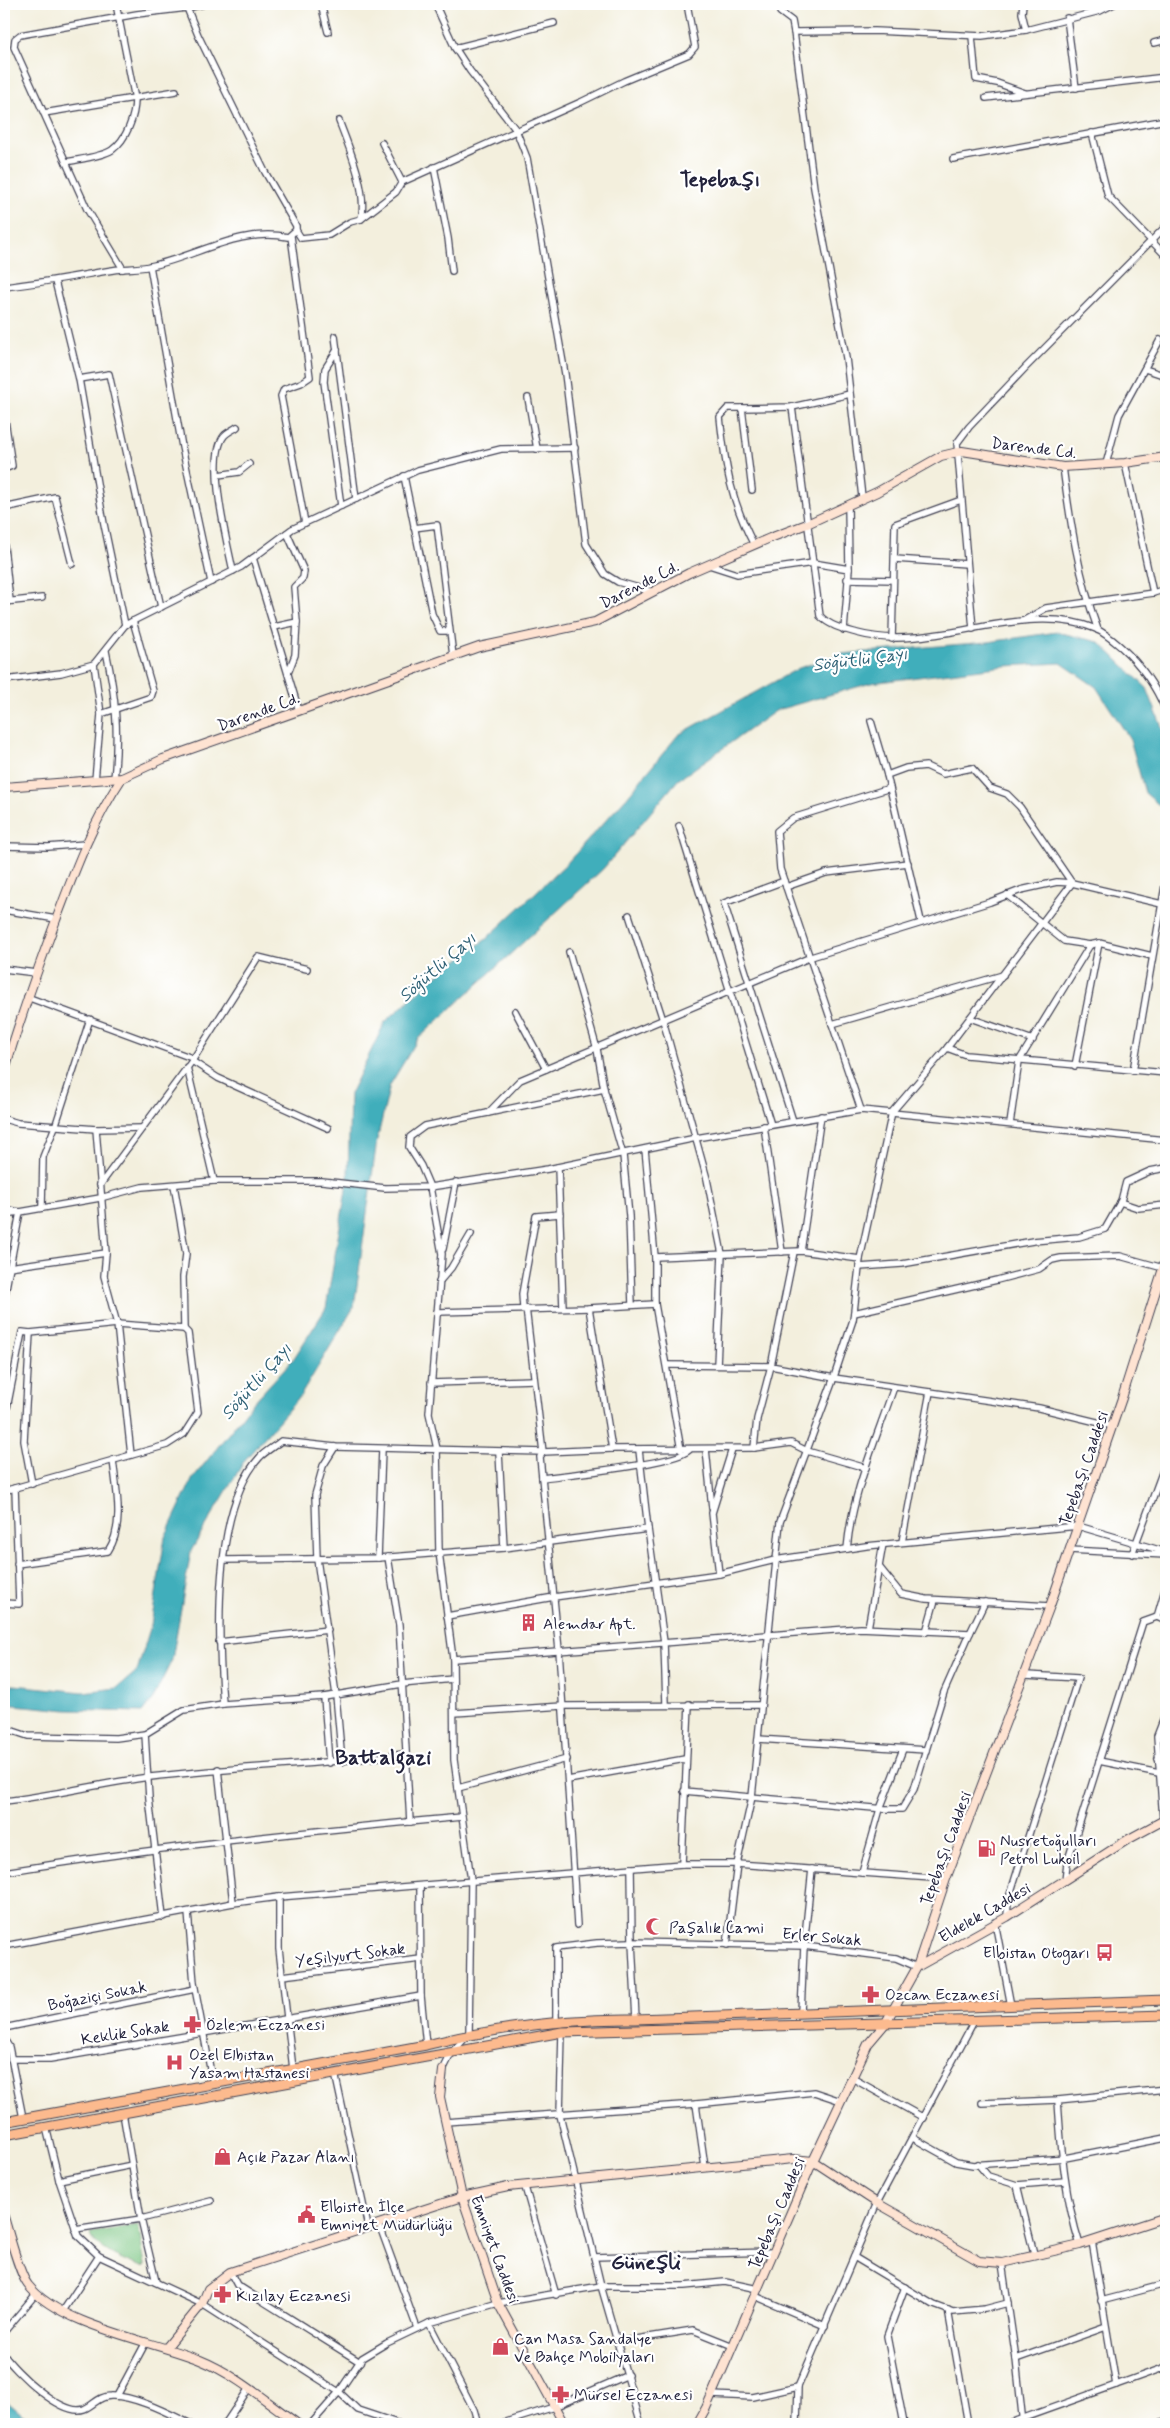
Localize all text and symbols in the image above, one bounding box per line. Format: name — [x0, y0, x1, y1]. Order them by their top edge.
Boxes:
district label: Tepebaşı — [680, 166, 760, 194]
street label: Darende Cd. — [990, 433, 1078, 464]
street label: Darende Cd. — [597, 556, 683, 614]
water label: Söğütlü Çayı — [811, 642, 909, 678]
street label: Darende Cd. — [215, 688, 302, 737]
water label: Söğütlü Çayı — [394, 927, 481, 1008]
water label: Söğütlü Çayı — [216, 1338, 298, 1425]
street label: Tepebaşı Caddesi — [1055, 1408, 1114, 1529]
building icon: Alemdar Apt. — [519, 1613, 539, 1633]
place label: Alemdar Apt. — [543, 1614, 636, 1636]
district label: Battalgazi — [335, 1744, 431, 1774]
street label: Tepebaşı Caddesi — [916, 1788, 977, 1908]
place label: Nusretoğulları Petrol Lukoil — [1000, 1831, 1097, 1870]
fuel station icon: Nusretoğulları Petrol Lukoil — [976, 1839, 996, 1859]
street label: Eldelek Caddesi — [935, 1878, 1035, 1948]
mosque icon: Paşalık Cami — [645, 1917, 665, 1937]
place label: Paşalık Cami — [669, 1918, 764, 1939]
street label: Erler Sokak — [781, 1924, 863, 1951]
street label: Yeşilyurt Sokak — [294, 1938, 406, 1973]
bus stop icon: Elbistan Otogarı — [1094, 1942, 1114, 1962]
place label: Elbistan Otogarı — [983, 1943, 1090, 1965]
street label: Boğaziçi Sokak — [46, 1977, 148, 2016]
pharmacy icon: Ozcan Eczanesi — [861, 1984, 881, 2004]
place label: Ozcan Eczanesi — [885, 1985, 1000, 2006]
pharmacy icon: Özlem Eczanesi — [182, 2014, 202, 2034]
place label: Özlem Eczanesi — [206, 2015, 325, 2036]
street label: Keklik Sokak — [80, 2016, 171, 2051]
place label: Ozel Elbistan Yasam Hastanesi — [189, 2045, 309, 2084]
hospital icon: Ozel Elbistan Yasam Hastanesi — [165, 2053, 185, 2073]
shop icon: Açık Pazar Alanı — [213, 2146, 233, 2166]
place label: Açık Pazar Alanı — [237, 2147, 355, 2168]
street label: Tepebaşı Caddesi — [744, 2154, 811, 2273]
street label: Emniyet Caddesi — [465, 2192, 524, 2307]
place label: Elbisten İlçe Emniyet Müdürlüğü — [320, 2197, 452, 2236]
public building icon: Elbisten İlçe Emniyet Müdürlüğü — [296, 2205, 316, 2225]
district label: Güneşli — [611, 2249, 681, 2277]
pharmacy icon: Kızılay Eczanesi — [212, 2285, 232, 2305]
place label: Kızılay Eczanesi — [236, 2286, 351, 2307]
place label: Can Masa Sandalye Ve Bahçe Mobilyaları — [514, 2329, 655, 2368]
shop icon: Can Masa Sandalye Ve Bahçe Mobilyaları — [490, 2337, 510, 2357]
pharmacy icon: Mürsel Eczanesi — [550, 2384, 570, 2404]
place label: Mürsel Eczanesi — [574, 2385, 693, 2406]

